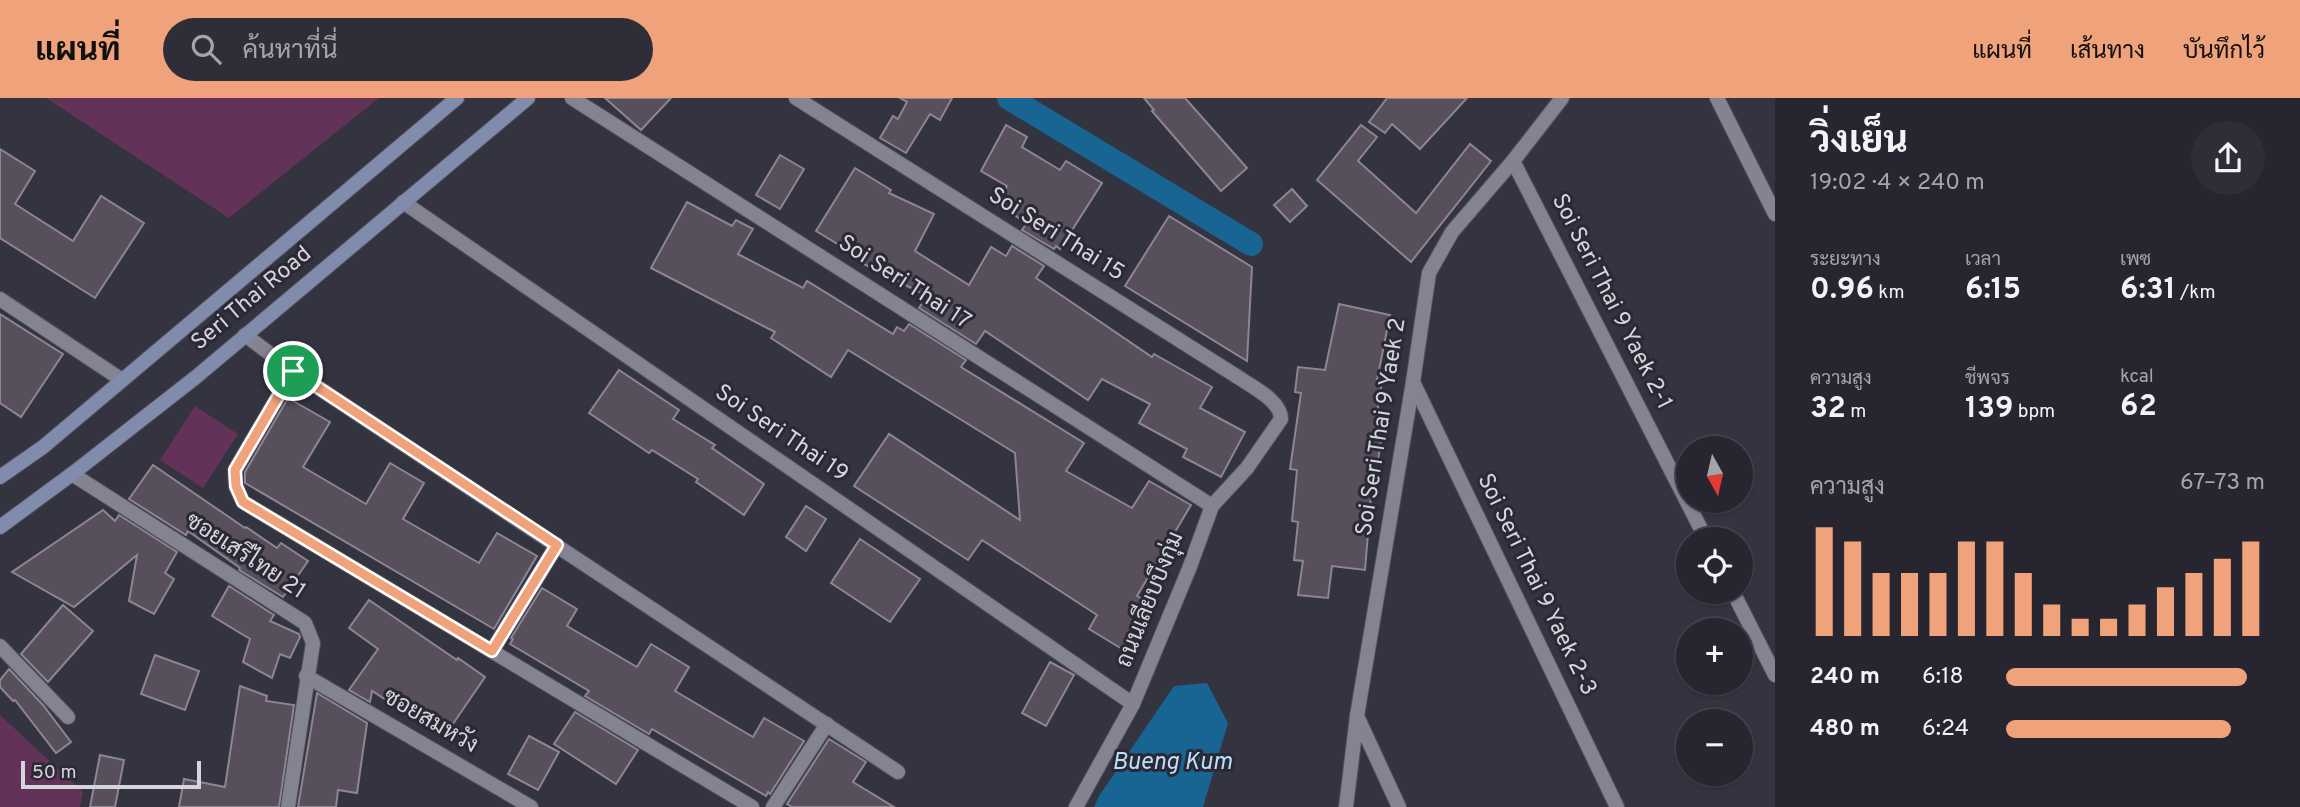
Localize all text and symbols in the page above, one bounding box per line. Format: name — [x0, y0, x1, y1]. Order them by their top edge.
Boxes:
search box — [163, 18, 653, 81]
icon: search — [187, 30, 225, 68]
text: แผนที่ — [35, 31, 121, 73]
text: ค้นหาที่นี่ — [243, 35, 338, 68]
text: แผนที่ — [1972, 37, 2032, 67]
text: เส้นทาง — [2070, 37, 2145, 67]
text: บันทึกไว้ — [2183, 37, 2265, 67]
text: วิ่งเย็น — [1810, 118, 1908, 167]
button: share — [2191, 121, 2265, 195]
text: 19:02 · 4 × 240 m — [1810, 169, 1985, 198]
street label: Soi Seri Thai 15 — [982, 182, 1130, 288]
street label: Soi Seri Thai 9 Yaek 2-1 — [1544, 189, 1678, 415]
street label: Soi Seri Thai 17 — [832, 229, 976, 337]
street label: Seri Thai Road — [186, 240, 318, 358]
text: ระยะทาง — [1810, 248, 1881, 272]
text: เวลา — [1965, 248, 2001, 272]
text: เพซ — [2120, 248, 2151, 272]
text: 0.96 — [1810, 272, 1874, 309]
text: 6:15 — [1965, 272, 2021, 309]
text: 6:31 — [2120, 272, 2176, 309]
text: km — [1874, 281, 1905, 305]
text: /km — [2176, 281, 2216, 305]
street label: Soi Seri Thai 9 Yaek 2 — [1350, 316, 1414, 538]
pin — [263, 341, 323, 401]
icon: arrive — [274, 352, 312, 390]
text: kcal — [2120, 365, 2154, 389]
text: ความสูง — [1810, 367, 1872, 391]
text: ชีพจร — [1965, 367, 2010, 391]
street label: Soi Seri Thai 19 — [709, 379, 853, 489]
text: 62 — [2120, 389, 2157, 426]
text: 32 — [1810, 391, 1846, 428]
text: 139 — [1965, 391, 2013, 428]
text: m — [1846, 400, 1866, 424]
text: bpm — [2013, 400, 2055, 424]
north arrow — [1676, 436, 1754, 513]
map controls — [1676, 436, 1753, 786]
street label: Soi Seri Thai 9 Yaek 2-3 — [1470, 469, 1602, 701]
text: 67–73 m — [2180, 469, 2265, 498]
text: ความสูง — [1810, 474, 1885, 503]
street label: ซอยเสรีไทย 21 — [179, 504, 313, 607]
street label: ถนนเลียบบึงกุ่ม — [1108, 527, 1191, 672]
button: locate — [1676, 527, 1753, 604]
button: + — [1676, 618, 1753, 695]
text: 240 m — [1810, 663, 1880, 692]
text: 6:18 — [1922, 663, 1964, 692]
street label: ซอยสมหวัง — [377, 681, 484, 761]
button: − — [1676, 709, 1753, 786]
text: 480 m — [1810, 715, 1880, 744]
text: 6:24 — [1922, 715, 1969, 744]
water label: Bueng Kum — [1112, 748, 1232, 778]
scale bar — [21, 758, 201, 790]
text: 50 m — [32, 761, 77, 785]

